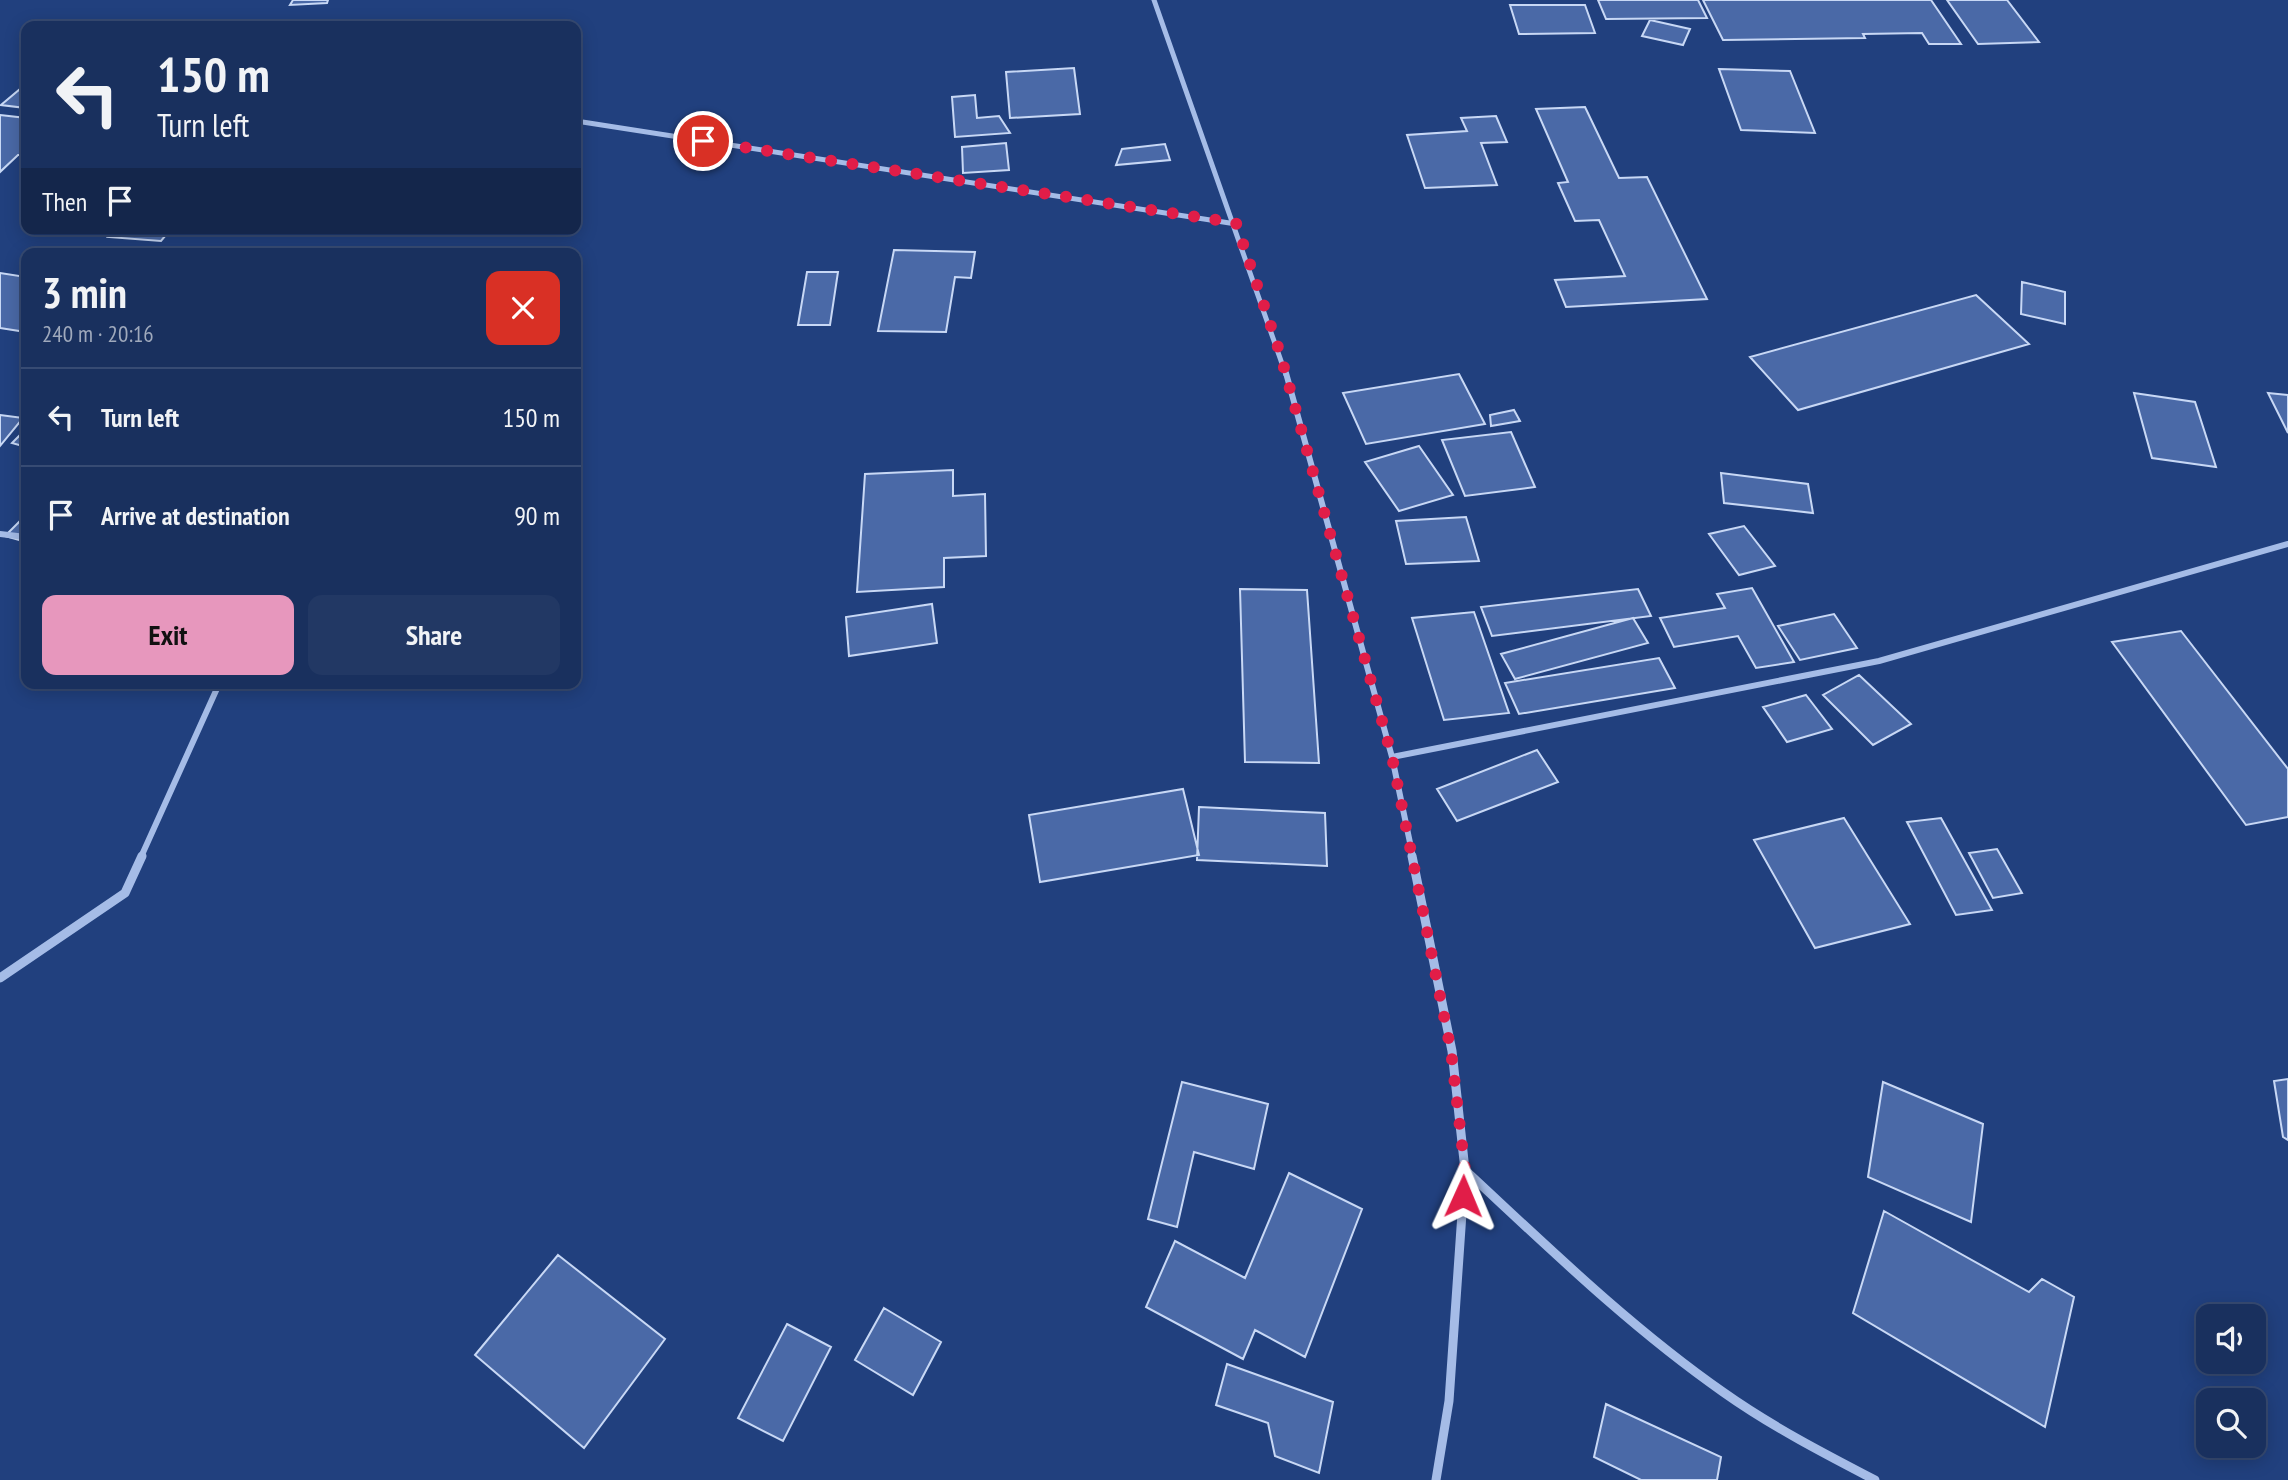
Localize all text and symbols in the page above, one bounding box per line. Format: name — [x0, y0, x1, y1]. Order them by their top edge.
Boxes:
text: 150 m — [157, 42, 270, 106]
icon: left — [42, 49, 133, 140]
text: Turn left — [157, 104, 249, 146]
pin — [673, 111, 733, 171]
icon: arrive — [684, 122, 722, 160]
icon: arrive — [101, 182, 139, 220]
text: Then — [42, 185, 87, 218]
text: 3 min — [42, 265, 127, 320]
button: close — [486, 271, 560, 345]
text: 240 m · 20:16 — [42, 319, 154, 348]
icon: left — [42, 398, 80, 436]
text: Turn left — [101, 401, 179, 434]
text: 150 m — [502, 401, 560, 434]
icon: arrive — [42, 496, 80, 534]
text: Arrive at destination — [101, 499, 290, 532]
text: 90 m — [514, 499, 560, 532]
button: Exit — [42, 595, 294, 675]
button: Share — [308, 595, 560, 675]
position arrow — [1426, 1159, 1500, 1233]
map controls — [2196, 1304, 2266, 1458]
button: sound — [2196, 1304, 2266, 1374]
button: search — [2196, 1388, 2266, 1458]

